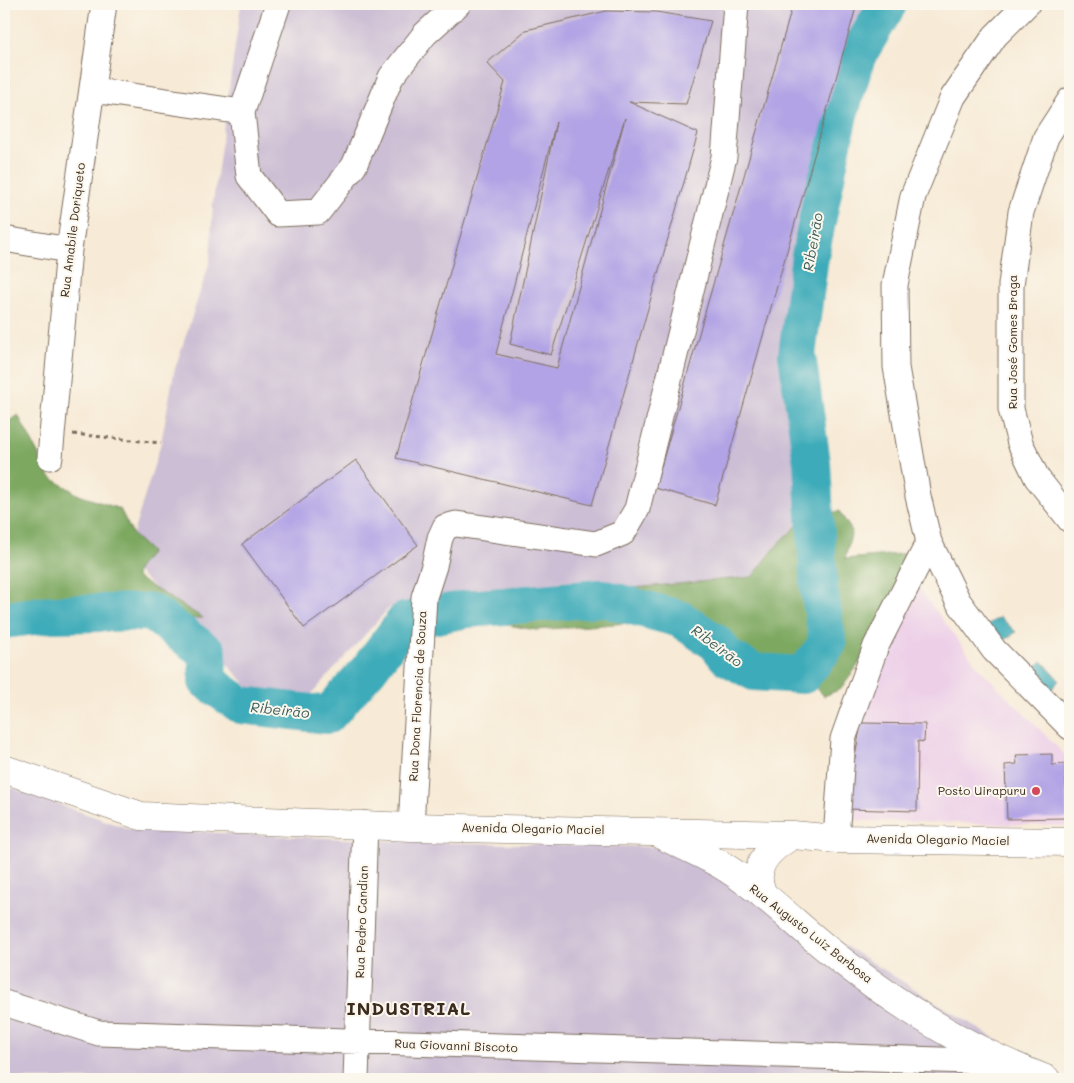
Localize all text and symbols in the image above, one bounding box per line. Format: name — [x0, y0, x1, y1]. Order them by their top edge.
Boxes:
street label: Rua Amabile Doriqueto — [56, 162, 88, 298]
water label: Ribeirão — [798, 211, 827, 273]
street label: Rua José Gomes Braga — [1004, 275, 1020, 409]
street label: Rua Dona Florencia de Souza — [405, 610, 429, 782]
water label: Ribeirão — [688, 620, 747, 671]
water label: Ribeirão — [250, 697, 310, 722]
place label: Posto Uirapuru — [938, 782, 1026, 798]
marker: Posto Uirapuru — [1030, 785, 1042, 797]
street label: Avenida Olegario Maciel — [461, 819, 605, 837]
street label: Avenida Olegario Maciel — [866, 830, 1010, 848]
street label: Rua Pedro Candian — [351, 865, 371, 979]
street label: Rua Augusto Luiz Barbosa — [747, 880, 876, 986]
district label: INDUSTRIAL — [347, 996, 471, 1020]
street label: Rua Giovanni Biscoto — [394, 1035, 518, 1055]

